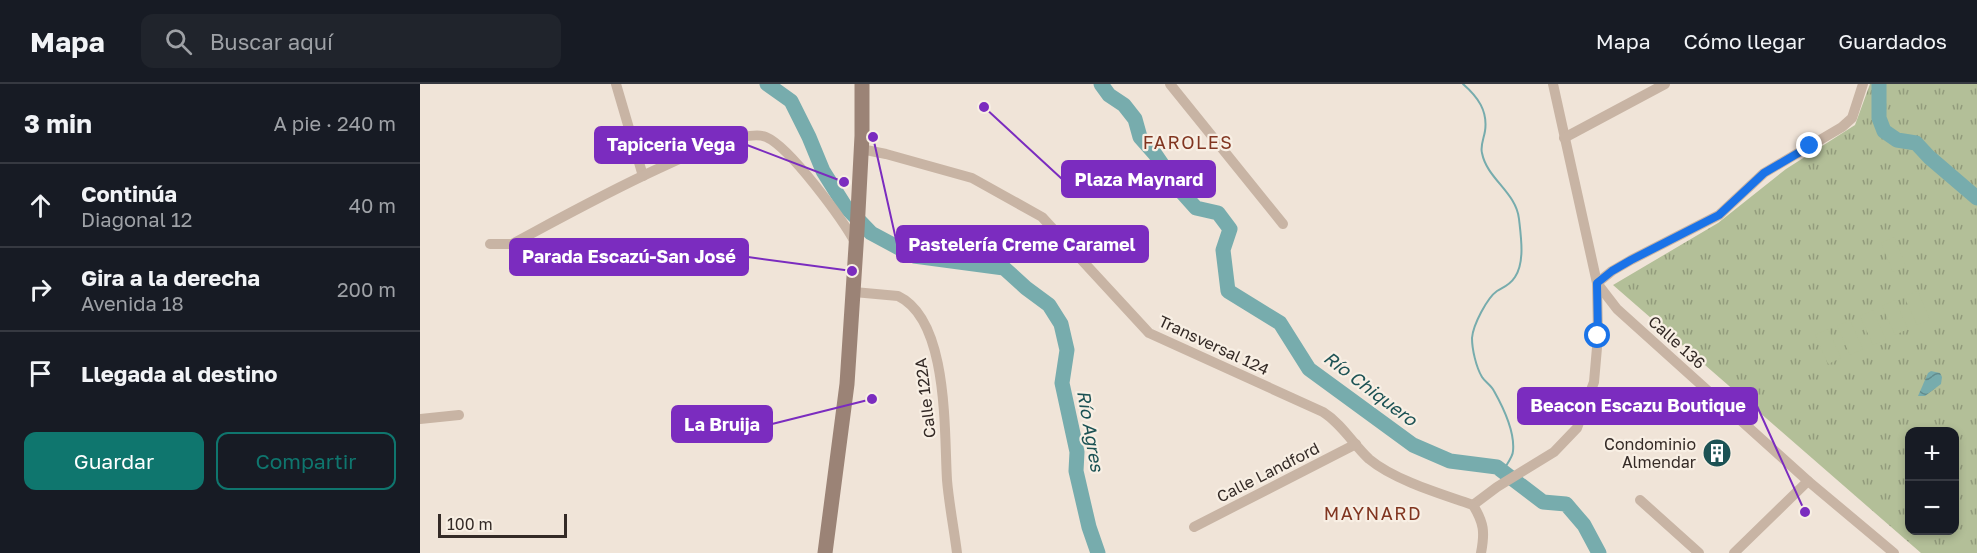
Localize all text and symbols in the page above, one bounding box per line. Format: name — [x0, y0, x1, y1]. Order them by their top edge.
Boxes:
search box — [141, 14, 561, 68]
text: Mapa — [30, 25, 105, 58]
icon: search — [162, 25, 195, 58]
text: Buscar aquí — [210, 28, 333, 55]
text: Mapa — [1596, 28, 1651, 54]
text: Cómo llegar — [1684, 28, 1805, 54]
text: Guardados — [1838, 28, 1947, 54]
text: 3 min — [24, 108, 92, 139]
text: A pie · 240 m — [273, 111, 396, 135]
callout: Tapiceria Vega — [595, 127, 747, 163]
district label: FAROLES — [1143, 131, 1233, 153]
route end — [1796, 132, 1822, 158]
text: Tapiceria Vega — [607, 133, 735, 155]
callout: Plaza Maynard — [1062, 161, 1215, 197]
text: Plaza Maynard — [1075, 168, 1203, 190]
text: Continúa — [81, 180, 177, 207]
icon: ahead — [24, 189, 57, 222]
text: 40 m — [349, 193, 396, 217]
text: Diagonal 12 — [81, 207, 192, 231]
callout: Pastelería Creme Caramel — [897, 226, 1148, 262]
text: Pastelería Creme Caramel — [908, 233, 1136, 255]
callout: Parada Escazú-San José — [510, 239, 748, 275]
text: Parada Escazú-San José — [522, 245, 736, 267]
text: Gira a la derecha — [81, 264, 260, 291]
icon: right — [24, 273, 57, 306]
text: 200 m — [337, 277, 396, 301]
text: Avenida 18 — [81, 291, 184, 315]
street label: Transversal 124 — [1156, 311, 1272, 379]
street label: Calle 136 — [1644, 311, 1710, 373]
route start — [1584, 322, 1610, 348]
water label: Río Chiquero — [1320, 346, 1422, 431]
icon: arrive — [24, 357, 57, 390]
street label: Calle 122A — [910, 357, 940, 439]
text: Llegada al destino — [81, 360, 278, 387]
water label: Río Agres — [1073, 388, 1109, 475]
callout: Beacon Escazu Boutique — [1518, 388, 1757, 424]
text: Beacon Escazu Boutique — [1530, 394, 1746, 416]
callout: La Bruija — [672, 406, 772, 442]
text: La Bruija — [684, 413, 760, 435]
map controls — [1905, 427, 1959, 535]
button: + — [1905, 427, 1959, 481]
button: Guardar — [24, 432, 204, 490]
button: Compartir — [216, 432, 396, 490]
place label: Condominio Almendar — [1604, 434, 1696, 472]
building icon: Condominio Almendar — [1701, 437, 1733, 469]
street label: Calle Landford — [1213, 438, 1323, 506]
button: − — [1905, 481, 1959, 535]
district label: MAYNARD — [1324, 502, 1422, 524]
scale bar — [438, 511, 567, 538]
text: 100 m — [447, 514, 493, 534]

